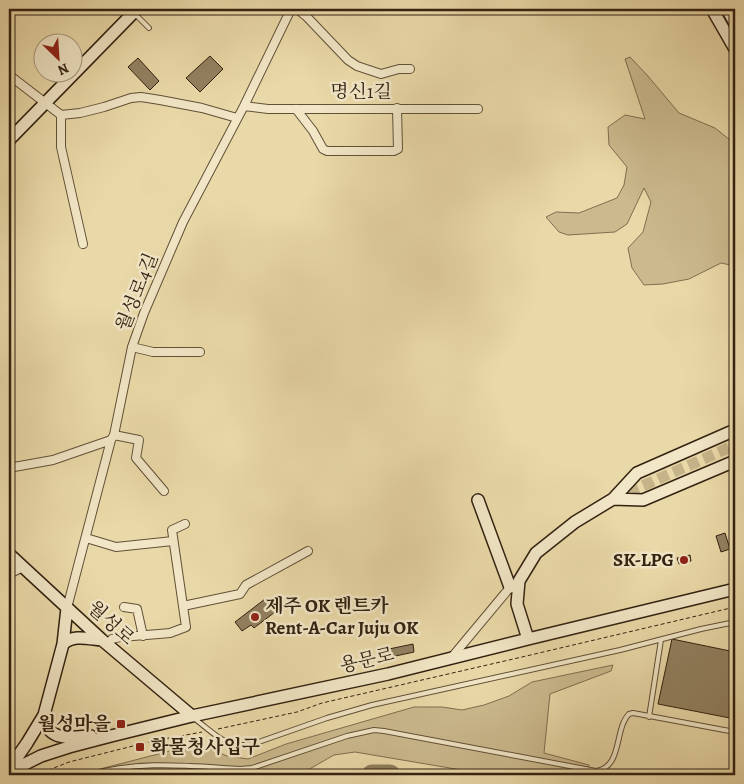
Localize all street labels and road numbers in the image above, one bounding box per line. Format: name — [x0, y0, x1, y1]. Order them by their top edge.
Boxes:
street label: 명신1길 — [330, 79, 392, 105]
street label: 월성로4길 — [110, 249, 164, 335]
street label: 월성로 — [82, 595, 140, 651]
street label: 용문로 — [337, 641, 397, 679]

